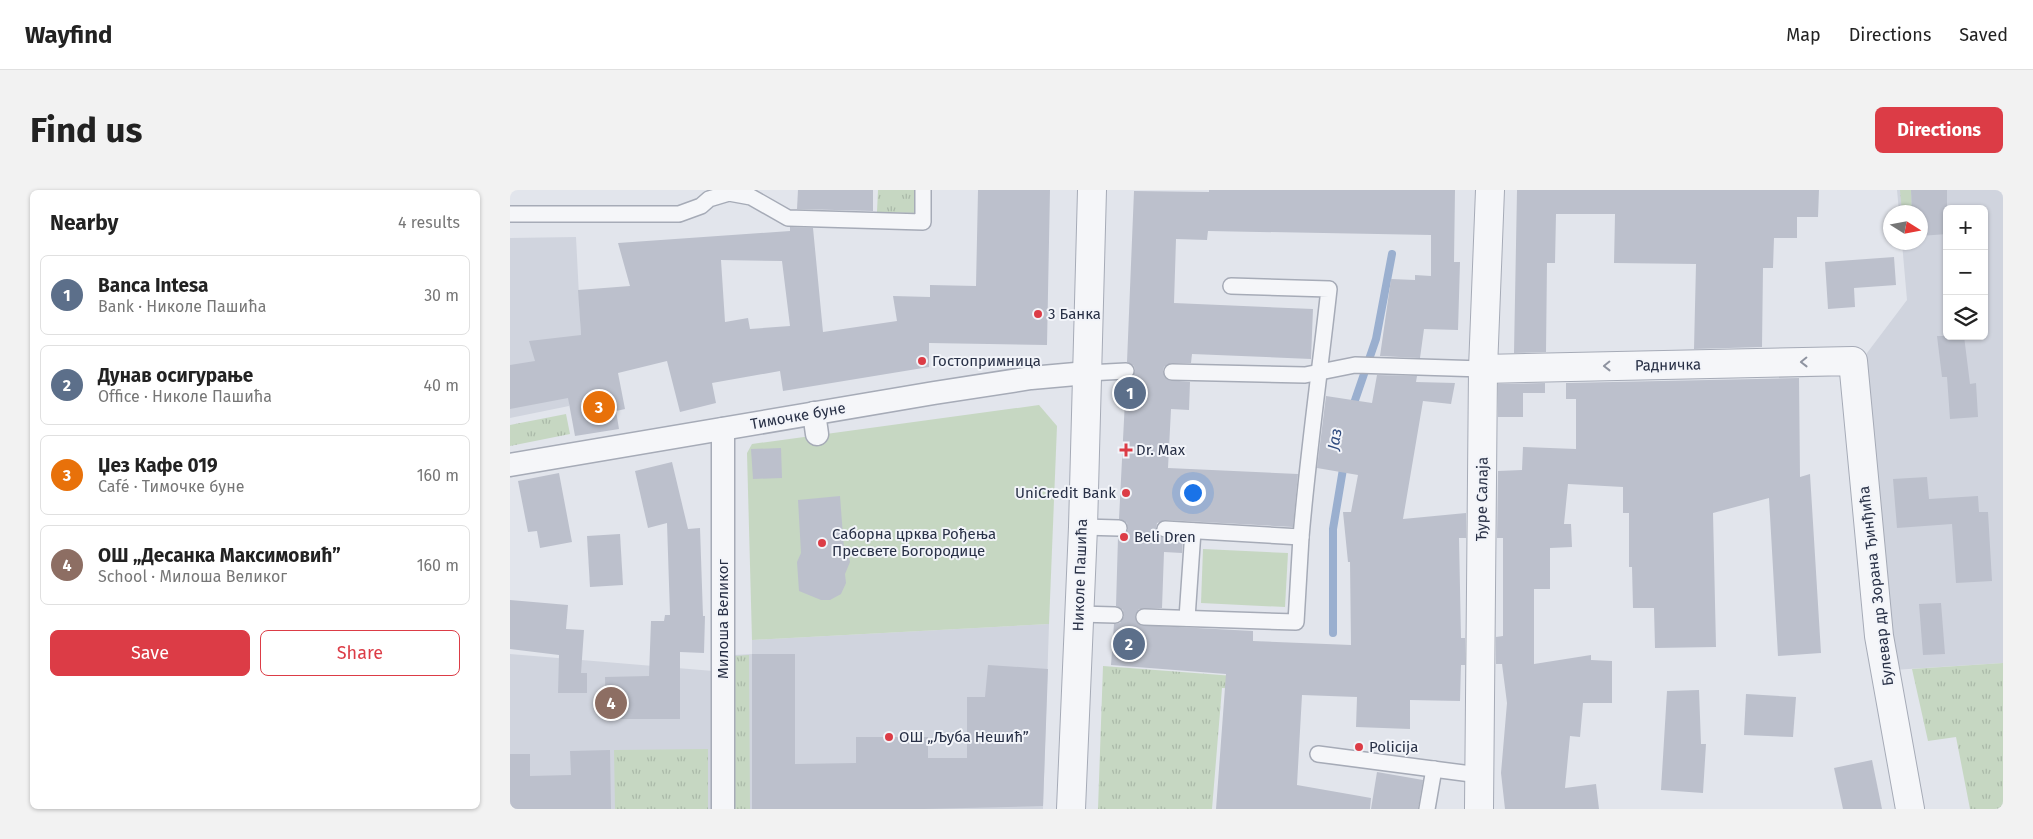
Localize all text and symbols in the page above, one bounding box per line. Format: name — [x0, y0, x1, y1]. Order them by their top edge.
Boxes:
text: Wayfind — [25, 21, 112, 49]
text: Map — [1786, 24, 1821, 46]
text: Directions — [1849, 24, 1931, 46]
text: Saved — [1959, 24, 2008, 46]
button: Directions — [1875, 107, 2003, 153]
text: Find us — [30, 109, 142, 151]
north arrow — [1883, 205, 1928, 250]
map controls — [1943, 205, 1988, 340]
button: + — [1943, 205, 1988, 250]
text: Nearby — [50, 210, 118, 236]
text: 4 results — [398, 213, 460, 232]
button: − — [1943, 250, 1988, 295]
text: Banca Intesa — [98, 274, 208, 297]
text: 1 — [63, 286, 71, 305]
text: 30 m — [424, 286, 459, 305]
button: layers — [1943, 295, 1988, 340]
text: Bank · Николе Пашића — [98, 297, 266, 316]
place label: 3 Банка — [1048, 305, 1101, 323]
marker: 3 Банка — [1032, 308, 1044, 320]
place label: Гостопримница — [932, 352, 1041, 370]
marker: Гостопримница — [916, 355, 928, 367]
street label: Радничка — [1635, 355, 1701, 375]
one-way arrow — [1800, 357, 1808, 367]
one-way arrow — [1603, 361, 1611, 372]
text: Дунав осигурање — [98, 364, 253, 387]
pin: 1 — [1114, 374, 1146, 412]
text: 2 — [63, 376, 71, 395]
text: 40 m — [424, 376, 459, 395]
text: Office · Николе Пашића — [98, 387, 272, 406]
pin: 3 — [583, 388, 615, 426]
street label: Тимочке буне — [749, 399, 847, 433]
water label: Јаз — [1323, 427, 1346, 452]
place label: Dr. Max — [1136, 441, 1186, 459]
marker: Dr. Max — [1120, 444, 1132, 456]
text: Џез Кафе 019 — [98, 454, 218, 477]
street label: Ђуре Салаја — [1472, 457, 1492, 541]
text: 3 — [63, 466, 71, 485]
text: 160 m — [417, 466, 459, 485]
text: Café · Тимочке буне — [98, 477, 244, 496]
your location — [1180, 480, 1206, 506]
place label: UniCredit Bank — [1015, 484, 1116, 502]
street label: Булевар др Зорана Ђинђића — [1855, 485, 1897, 687]
marker: UniCredit Bank — [1120, 487, 1132, 499]
street label: Николе Пашића — [1069, 518, 1091, 632]
place label: Саборна црква Рођења Пресвете Богородице — [832, 525, 996, 560]
place label: Beli Dren — [1134, 528, 1196, 546]
marker: Beli Dren — [1118, 531, 1130, 543]
marker: Саборна црква Рођења Пресвете Богородице — [816, 537, 828, 549]
text: ОШ „Десанка Максимовић” — [98, 544, 341, 567]
text: 4 — [62, 556, 72, 575]
text: 160 m — [417, 556, 459, 575]
street label: Милоша Великог — [714, 559, 732, 679]
text: School · Милоша Великог — [98, 567, 287, 586]
pin: 2 — [1113, 625, 1145, 663]
button: Save — [50, 630, 250, 676]
button: Share — [260, 630, 460, 676]
pin: 4 — [595, 684, 627, 722]
place label: ОШ „Љуба Нешић” — [899, 728, 1029, 746]
marker: ОШ „Љуба Нешић” — [883, 731, 895, 743]
place label: Policija — [1369, 738, 1418, 756]
marker: Policija — [1353, 741, 1365, 753]

